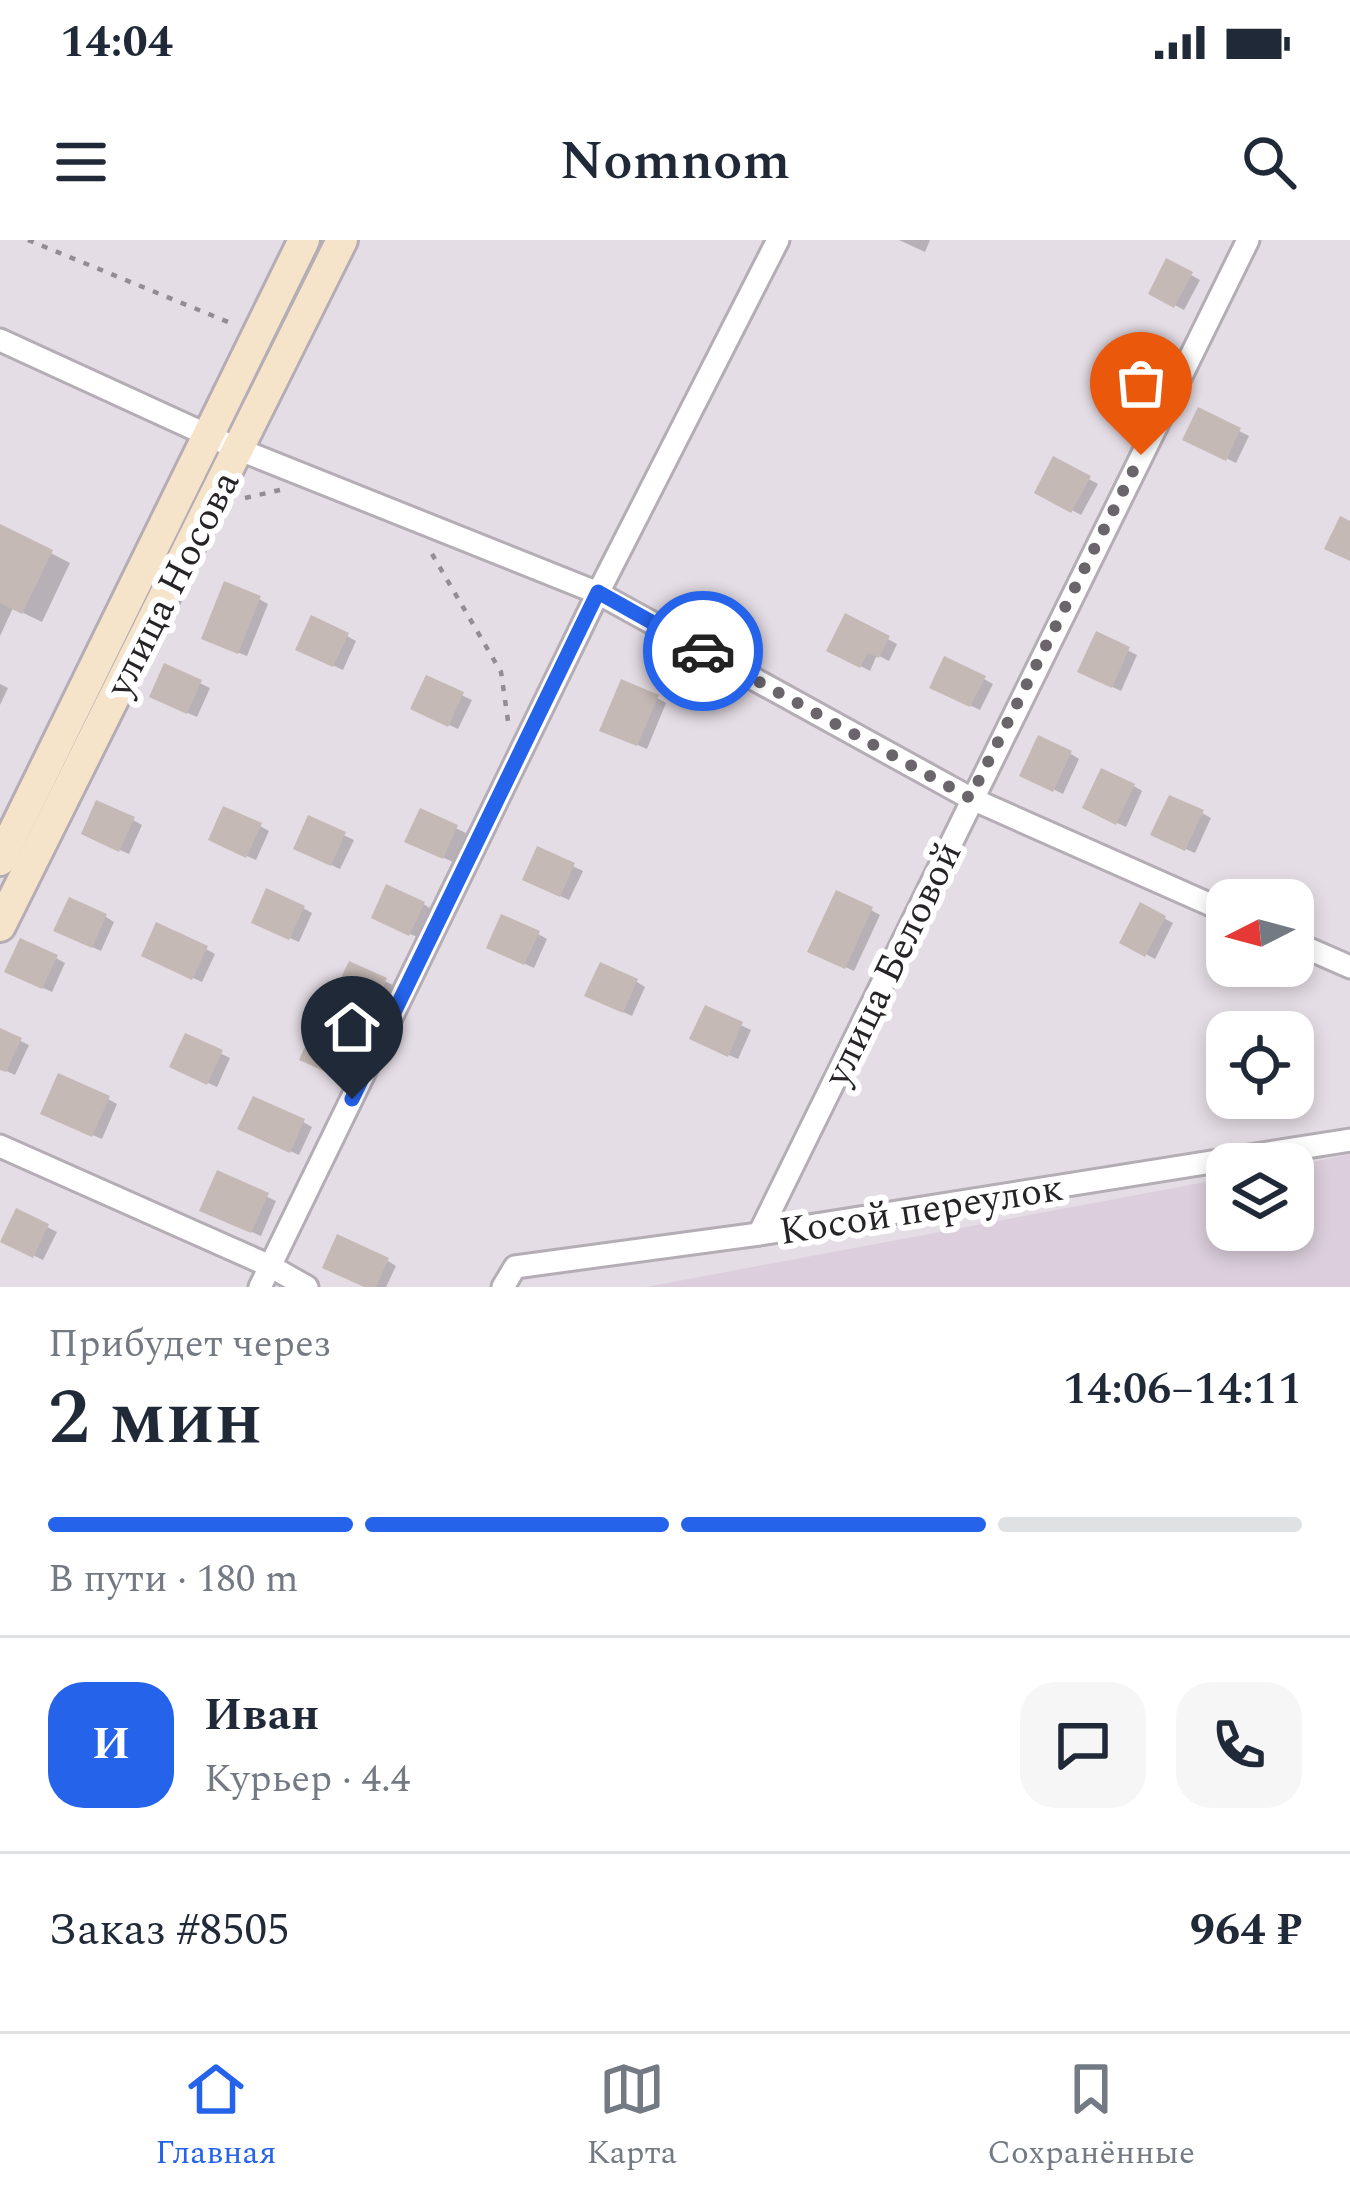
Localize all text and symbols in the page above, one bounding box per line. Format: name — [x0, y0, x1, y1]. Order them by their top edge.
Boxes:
text: 14:04 — [60, 8, 173, 77]
text: Nomnom — [560, 121, 790, 203]
icon: menu — [48, 129, 114, 195]
icon: search — [1236, 129, 1302, 195]
pin — [1090, 332, 1192, 455]
icon: bag — [1108, 350, 1174, 416]
street label: улица Носова — [90, 461, 256, 709]
courier — [643, 591, 763, 711]
icon: car — [670, 618, 736, 684]
street label: улица Беловой — [808, 832, 978, 1097]
north arrow — [1206, 879, 1314, 987]
map controls — [1206, 879, 1314, 1251]
pin — [301, 976, 403, 1099]
icon: home — [319, 994, 385, 1060]
button: locate — [1206, 1011, 1314, 1119]
button: layers — [1206, 1143, 1314, 1251]
street label: Косой переулок — [775, 1159, 1068, 1262]
text: Прибудет через — [48, 1315, 331, 1374]
text: 14:06–14:11 — [1063, 1355, 1302, 1424]
text: 2 мин — [48, 1359, 262, 1478]
text: В пути · 180 m — [48, 1550, 299, 1609]
text: Иван — [204, 1681, 319, 1750]
button: chat — [1020, 1682, 1146, 1808]
button: phone — [1176, 1682, 1302, 1808]
text: И — [92, 1710, 130, 1779]
text: Курьер · 4.4 — [204, 1750, 410, 1809]
text: Заказ #8505 — [48, 1896, 289, 1965]
text: 964 ₽ — [1190, 1896, 1302, 1965]
tab: Главная — [155, 2056, 276, 2178]
tab: Карта — [587, 2056, 677, 2178]
tab: Сохранённые — [987, 2056, 1195, 2178]

